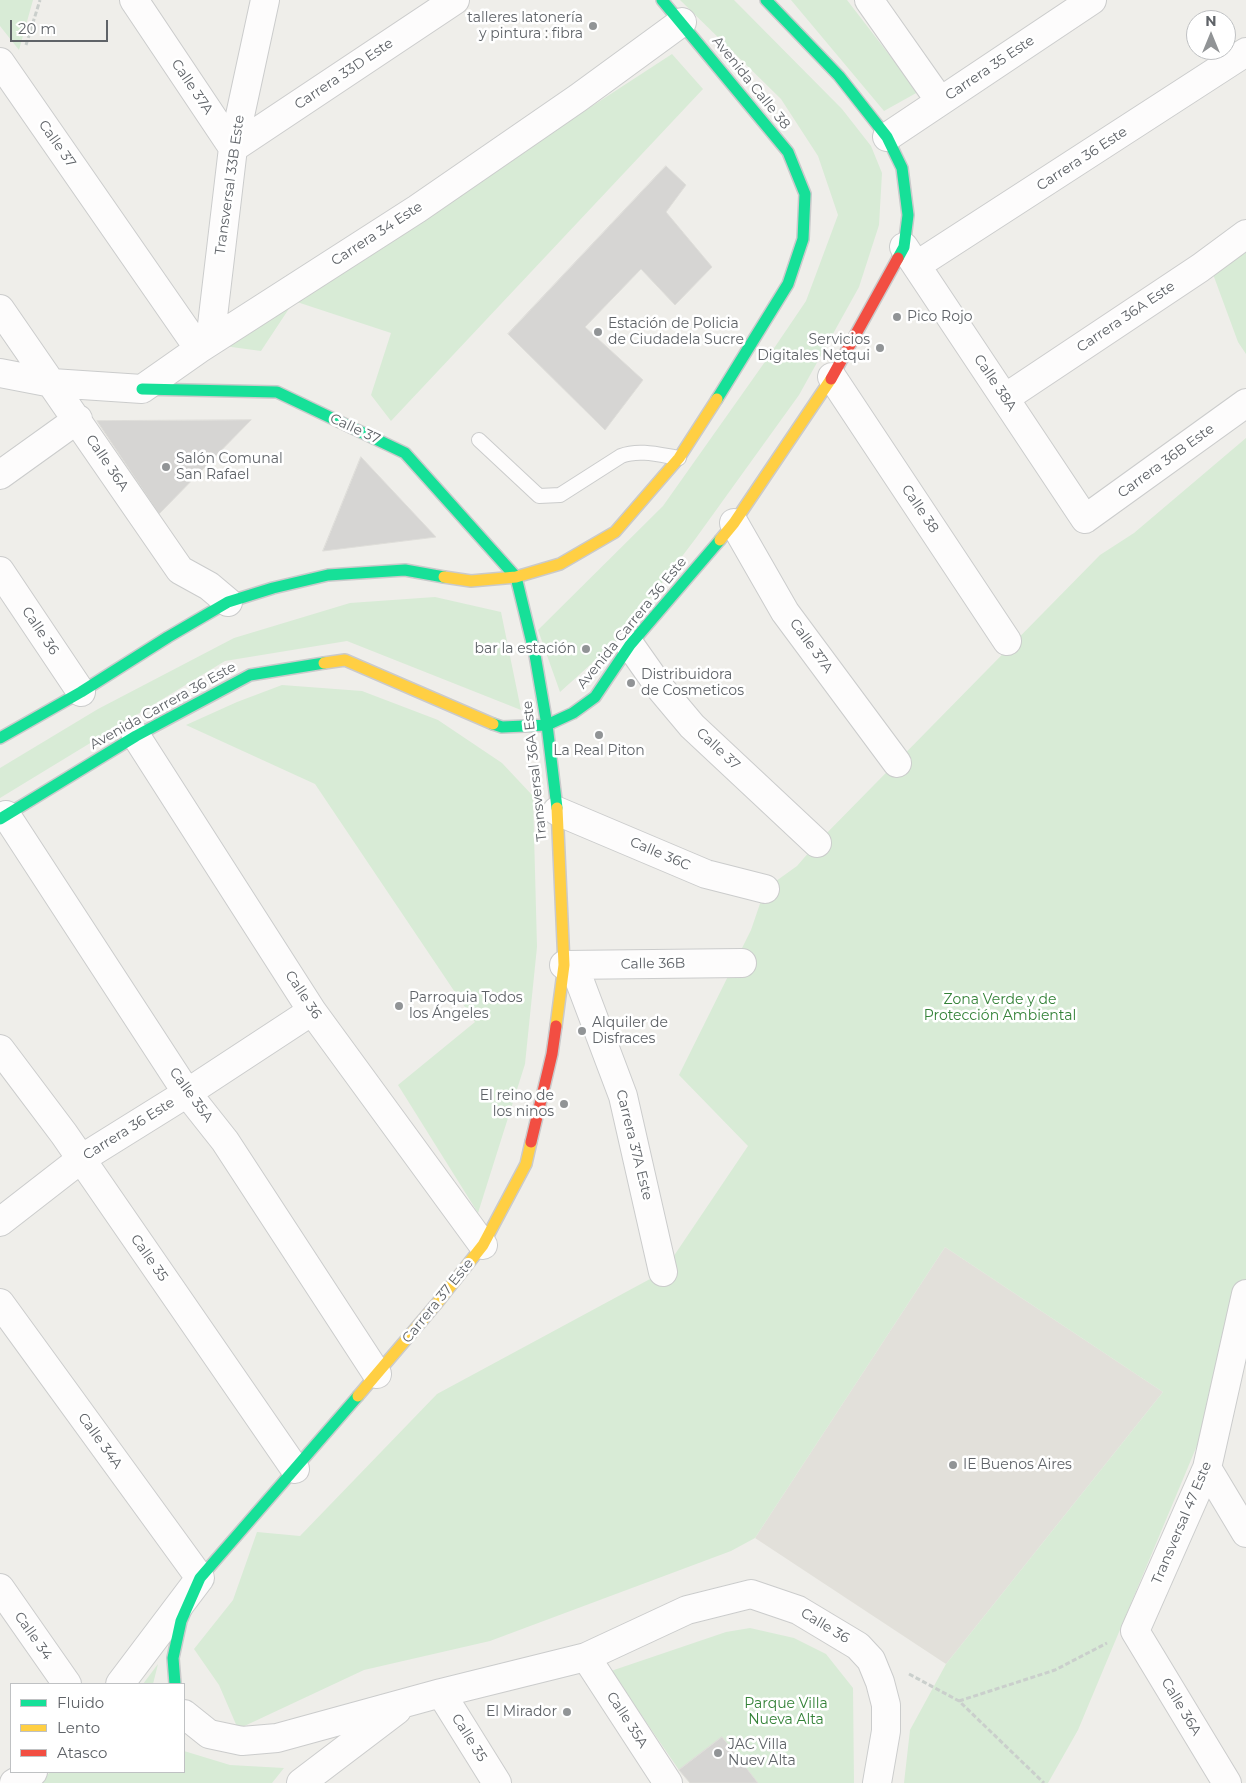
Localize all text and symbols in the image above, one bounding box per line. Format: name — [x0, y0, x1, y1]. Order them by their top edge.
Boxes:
scale bar — [12, 10, 110, 42]
place label: talleres latonería y pintura : fibra — [467, 10, 583, 42]
north arrow — [1186, 10, 1236, 60]
text: N — [1205, 12, 1217, 30]
text: 20 m — [18, 19, 56, 38]
marker: talleres latonería y pintura : fibra — [587, 20, 599, 32]
street label: Carrera 35 Este — [942, 32, 1038, 104]
street label: Avenida Calle 38 — [708, 33, 794, 133]
street label: Carrera 33D Este — [291, 35, 397, 113]
street label: Calle 37A — [167, 56, 217, 118]
street label: Transversal 33B Este — [212, 114, 248, 256]
street label: Calle 37 — [35, 117, 79, 171]
street label: Carrera 36 Este — [1034, 123, 1130, 195]
street label: Carrera 34 Este — [328, 198, 426, 270]
street label: Carrera 36A Este — [1074, 278, 1178, 356]
place label: Pico Rojo — [907, 309, 972, 325]
marker: Pico Rojo — [891, 311, 903, 323]
place label: Estación de Policia de Ciudadela Sucre — [608, 316, 744, 348]
marker: Estación de Policia de Ciudadela Sucre — [592, 326, 604, 338]
place label: Servicios Digitales Netqui — [757, 332, 870, 364]
marker: Servicios Digitales Netqui — [874, 342, 886, 354]
street label: Calle 38A — [970, 352, 1020, 414]
street label: Calle 37 — [327, 410, 383, 448]
street label: Carrera 36B Este — [1115, 420, 1217, 502]
street label: Calle 36A — [82, 432, 132, 494]
place label: Salón Comunal San Rafael — [176, 451, 283, 484]
marker: Salón Comunal San Rafael — [160, 461, 172, 473]
street label: Calle 38 — [898, 482, 942, 536]
street label: Avenida Carrera 36 Este — [574, 554, 690, 692]
street label: Calle 36 — [18, 604, 62, 658]
street label: Calle 37A — [786, 616, 836, 676]
place label: bar la estación — [475, 641, 576, 657]
marker: bar la estación — [580, 643, 592, 655]
street label: Avenida Carrera 36 Este — [87, 659, 239, 753]
place label: Distribuidora de Cosmeticos — [641, 667, 744, 700]
marker: Distribuidora de Cosmeticos — [625, 677, 637, 689]
street label: Transversal 36A Este — [519, 700, 551, 842]
street label: Calle 37 — [693, 725, 743, 773]
marker: La Real Piton — [593, 729, 605, 741]
place label: La Real Piton — [553, 743, 645, 759]
street label: Calle 36C — [627, 834, 693, 874]
street label: Calle 36B — [621, 955, 685, 973]
street label: Calle 36 — [281, 968, 325, 1022]
place label: Parroquia Todos los Ángeles — [409, 990, 523, 1022]
park label: Zona Verde y de Protección Ambiental — [924, 992, 1076, 1024]
marker: Parroquia Todos los Ángeles — [393, 1000, 405, 1012]
place label: Alquiler de Disfraces — [592, 1015, 668, 1048]
marker: Alquiler de Disfraces — [576, 1025, 588, 1037]
street label: Calle 35A — [166, 1064, 216, 1126]
place label: El reino de los ninos — [480, 1088, 554, 1120]
street label: Carrera 37A Este — [612, 1088, 656, 1202]
street label: Carrera 36 Este — [80, 1094, 178, 1164]
marker: El reino de los ninos — [558, 1098, 570, 1110]
street label: Calle 35 — [127, 1231, 171, 1285]
street label: Carrera 37 Este — [399, 1255, 477, 1347]
street label: Calle 34A — [74, 1410, 126, 1472]
place label: IE Buenos Aires — [963, 1457, 1072, 1473]
marker: IE Buenos Aires — [947, 1459, 959, 1471]
street label: Transversal 47 Este — [1149, 1459, 1215, 1587]
street label: Calle 36 — [797, 1605, 853, 1647]
street label: Calle 34 — [10, 1609, 56, 1663]
street label: Calle 36A — [1157, 1675, 1205, 1739]
legend — [10, 1683, 185, 1773]
street label: Calle 35A — [603, 1689, 651, 1751]
text: Fluido — [57, 1693, 104, 1712]
park label: Parque Villa Nueva Alta — [744, 1696, 828, 1728]
place label: El Mirador — [486, 1704, 557, 1720]
marker: El Mirador — [561, 1706, 573, 1718]
street label: Calle 35 — [448, 1711, 490, 1765]
text: Lento — [57, 1718, 100, 1737]
place label: JAC Villa Nuev Alta — [728, 1737, 796, 1770]
text: Atasco — [57, 1743, 107, 1762]
marker: JAC Villa Nuev Alta — [712, 1747, 724, 1759]

